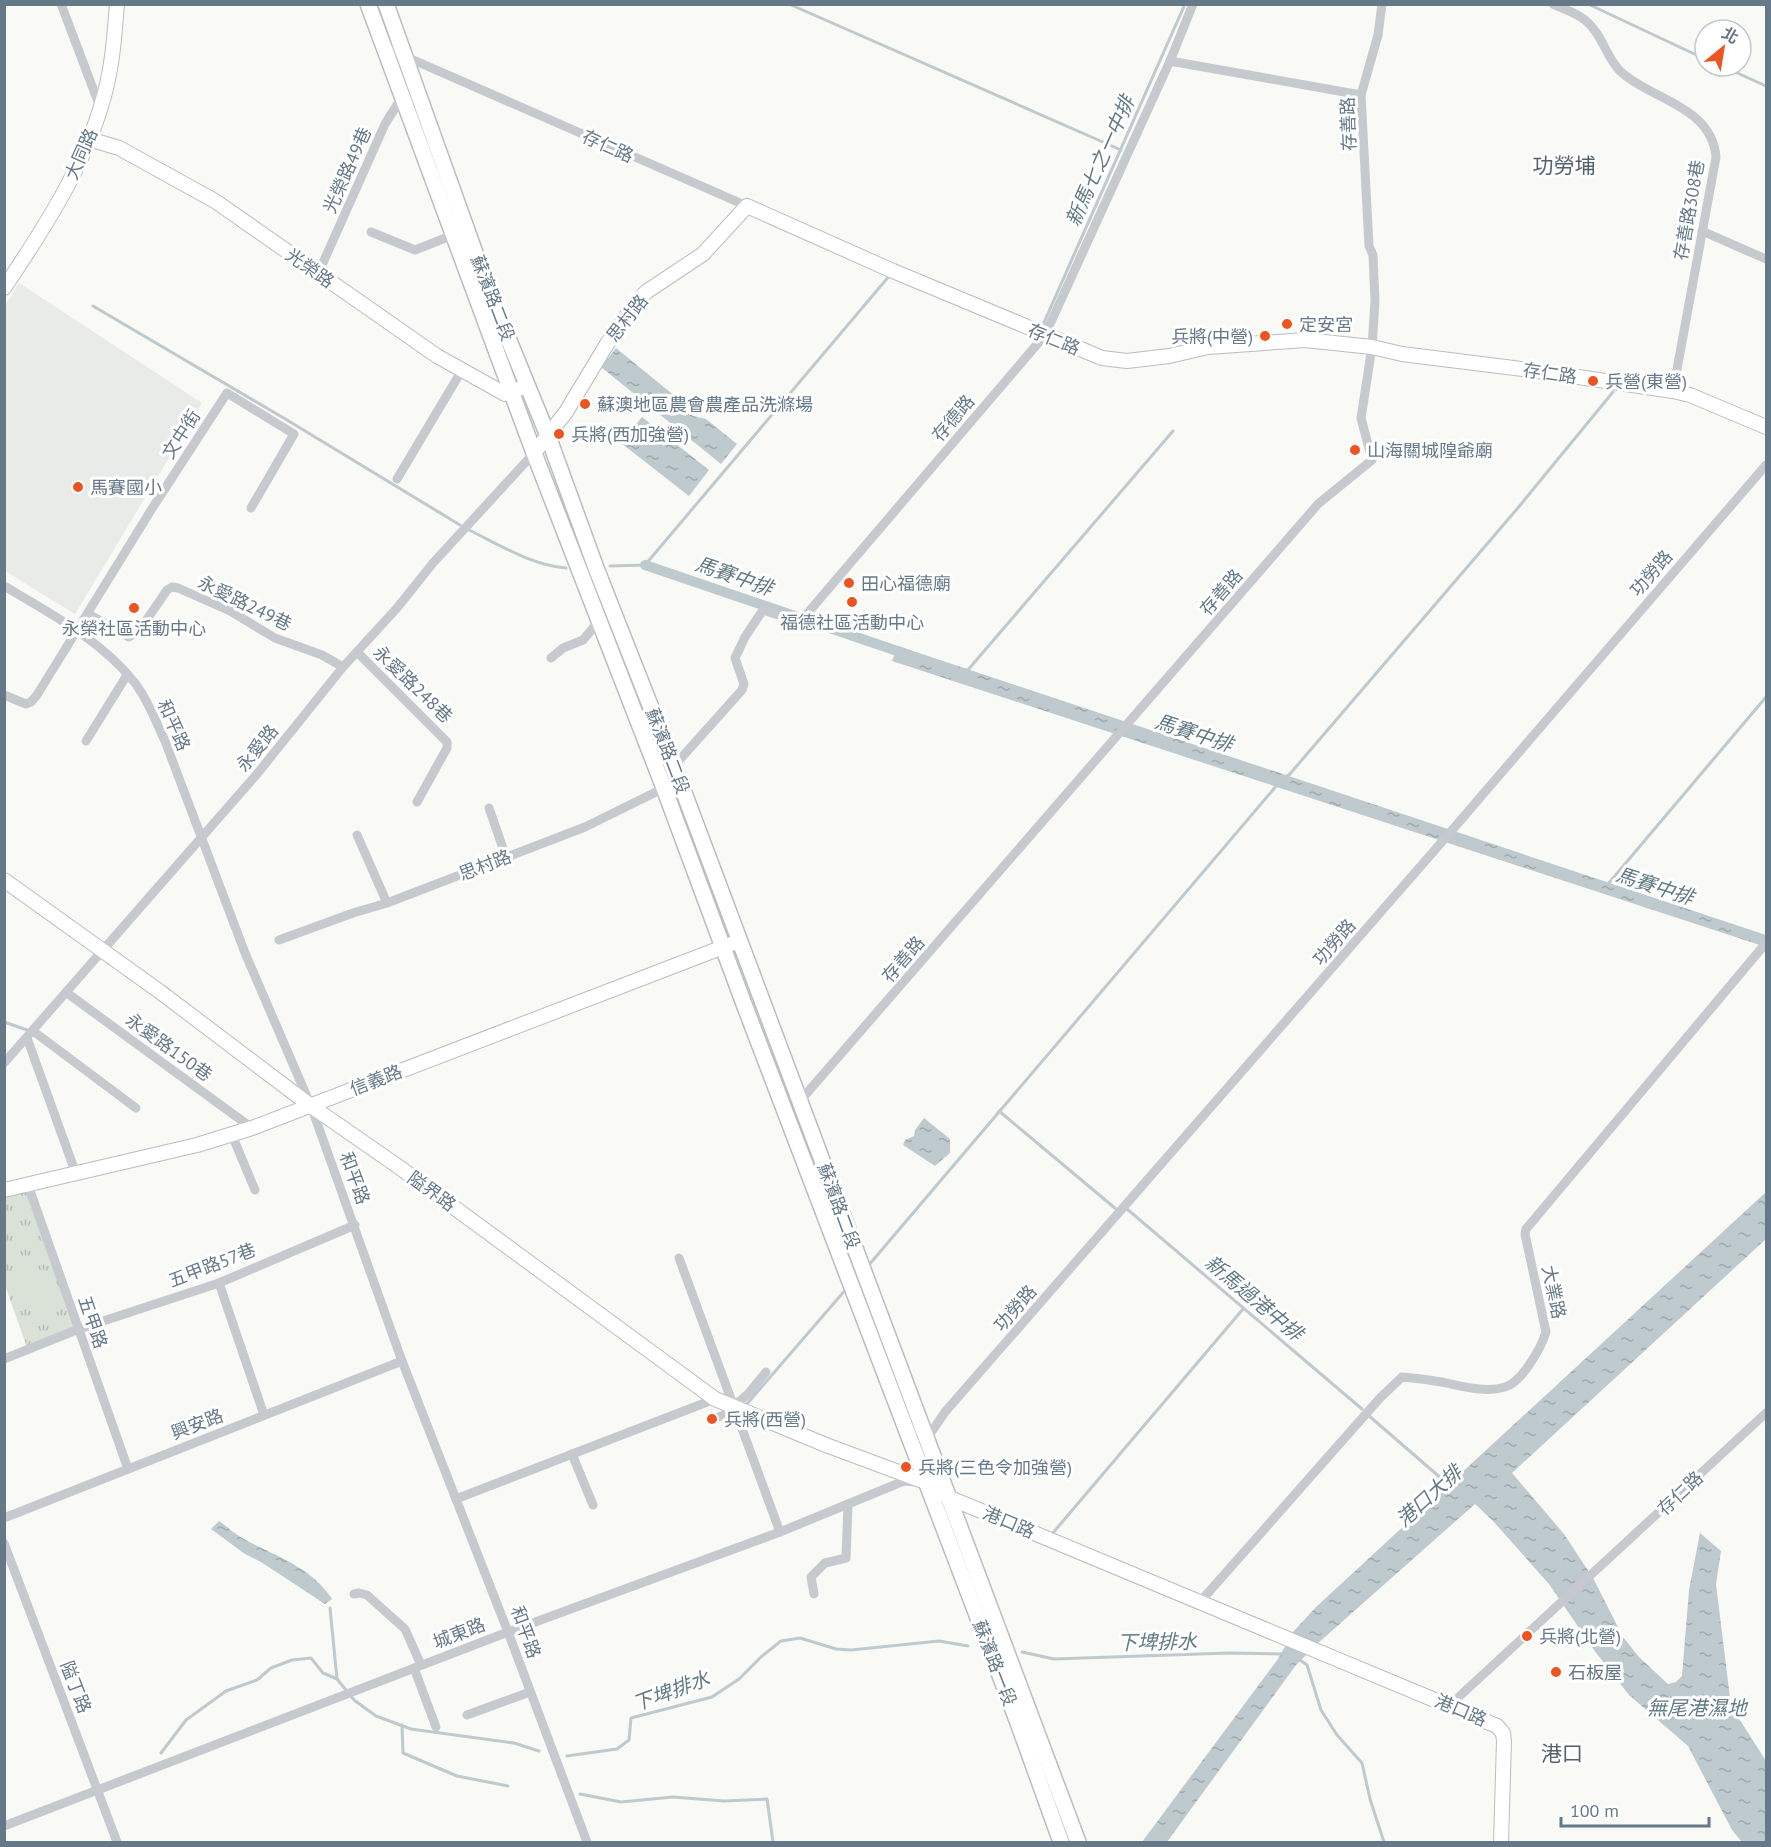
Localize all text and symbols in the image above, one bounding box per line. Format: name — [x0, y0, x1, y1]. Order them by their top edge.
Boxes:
north arrow — [1693, 18, 1753, 78]
text: 北 — [1719, 22, 1742, 48]
water label: 新馬七之一中排 — [1060, 89, 1142, 230]
street label: 存善路 — [1336, 97, 1360, 151]
street label: 光榮路49巷 — [318, 123, 376, 217]
street label: 大同路 — [60, 125, 102, 183]
street label: 存仁路 — [579, 125, 637, 167]
district label: 功勞埔 — [1533, 152, 1596, 179]
street label: 存善路308巷 — [1669, 158, 1709, 262]
street label: 光榮路 — [281, 243, 339, 293]
street label: 蘇濱路二段 — [466, 252, 520, 344]
street label: 思村路 — [601, 290, 653, 346]
place label: 定安宮 — [1299, 313, 1353, 336]
marker: 定安宮 — [1280, 317, 1294, 331]
street label: 存仁路 — [1025, 318, 1083, 360]
place label: 兵將(中營) — [1171, 325, 1253, 348]
marker: 兵將(中營) — [1258, 329, 1272, 343]
street label: 存仁路 — [1522, 358, 1578, 388]
place label: 兵營(東營) — [1605, 370, 1687, 393]
marker: 兵營(東營) — [1586, 374, 1600, 388]
street label: 存德路 — [927, 390, 979, 446]
place label: 蘇澳地區農會農產品洗滌場 — [597, 393, 813, 416]
marker: 蘇澳地區農會農產品洗滌場 — [578, 397, 592, 411]
street label: 文中街 — [157, 405, 205, 463]
place label: 兵將(西加強營) — [571, 423, 689, 446]
marker: 兵將(西加強營) — [552, 427, 566, 441]
place label: 山海關城隍爺廟 — [1367, 439, 1493, 462]
marker: 山海關城隍爺廟 — [1348, 443, 1362, 457]
place label: 馬賽國小 — [90, 476, 162, 499]
marker: 馬賽國小 — [71, 480, 85, 494]
street label: 功勞路 — [1625, 545, 1677, 601]
water label: 馬賽中排 — [692, 551, 779, 602]
street label: 存善路 — [1195, 564, 1247, 620]
street label: 永愛路249巷 — [194, 570, 296, 636]
place label: 田心福德廟 — [861, 572, 951, 595]
marker: 田心福德廟 — [842, 576, 856, 590]
marker: 福德社區活動中心 — [845, 595, 859, 609]
marker: 永榮社區活動中心 — [127, 601, 141, 615]
place label: 福德社區活動中心 — [780, 611, 924, 634]
place label: 永榮社區活動中心 — [62, 617, 206, 640]
street label: 永愛路248巷 — [369, 640, 457, 728]
street label: 和平路 — [153, 696, 195, 754]
street label: 蘇濱路二段 — [641, 705, 695, 797]
water label: 馬賽中排 — [1152, 708, 1239, 759]
street label: 永愛路 — [231, 720, 283, 776]
street label: 思村路 — [456, 845, 514, 885]
water label: 馬賽中排 — [1613, 861, 1700, 912]
street label: 功勞路 — [1308, 914, 1360, 970]
street label: 存善路 — [877, 931, 929, 987]
street label: 永愛路150巷 — [121, 1008, 217, 1086]
street label: 信義路 — [347, 1060, 405, 1100]
street label: 和平路 — [335, 1149, 375, 1207]
street label: 蘇濱路二段 — [813, 1160, 865, 1252]
street label: 隘界路 — [403, 1166, 461, 1216]
street label: 五甲路57巷 — [165, 1238, 259, 1292]
water label: 新馬過港中排 — [1200, 1249, 1311, 1348]
street label: 大業路 — [1537, 1263, 1571, 1321]
street label: 功勞路 — [989, 1280, 1041, 1336]
street label: 五甲路 — [73, 1293, 113, 1351]
street label: 興安路 — [168, 1404, 226, 1444]
place label: 兵將(西營) — [724, 1408, 806, 1431]
marker: 兵將(西營) — [705, 1412, 719, 1426]
place label: 兵將(三色令加強營) — [918, 1456, 1072, 1479]
water label: 港口大排 — [1391, 1458, 1470, 1532]
marker: 兵將(三色令加強營) — [899, 1460, 913, 1474]
street label: 存仁路 — [1652, 1466, 1708, 1520]
street label: 港口路 — [980, 1501, 1038, 1543]
street label: 和平路 — [506, 1603, 546, 1661]
street label: 城東路 — [430, 1613, 488, 1653]
street label: 蘇濱路一段 — [968, 1617, 1022, 1709]
place label: 兵將(北營) — [1539, 1625, 1621, 1648]
water label: 下埤排水 — [1117, 1628, 1198, 1656]
marker: 兵將(北營) — [1520, 1629, 1534, 1643]
street label: 隘丁路 — [56, 1658, 96, 1716]
place label: 石板屋 — [1568, 1661, 1622, 1684]
water label: 下埤排水 — [629, 1665, 714, 1717]
marker: 石板屋 — [1549, 1665, 1563, 1679]
street label: 港口路 — [1432, 1689, 1490, 1731]
water label: 無尾港濕地 — [1647, 1695, 1749, 1721]
district label: 港口 — [1541, 1740, 1583, 1767]
scale bar — [1561, 1790, 1710, 1828]
text: 100 m — [1570, 1799, 1619, 1822]

